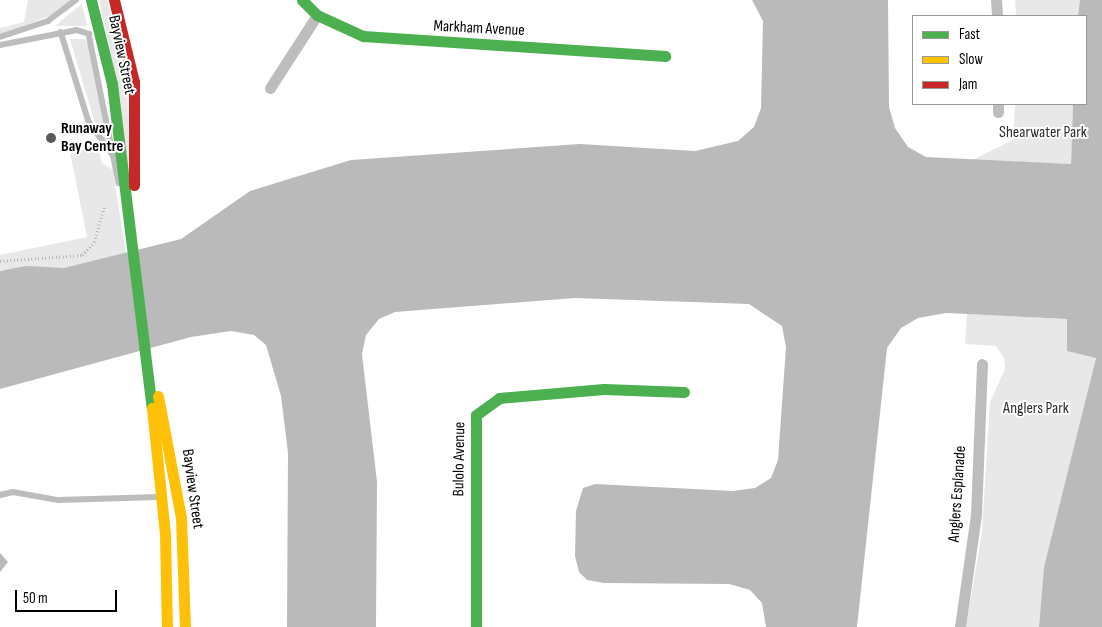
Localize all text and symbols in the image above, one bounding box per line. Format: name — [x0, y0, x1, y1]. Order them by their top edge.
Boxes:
street label: Bayview Street — [103, 14, 139, 96]
legend — [912, 15, 1087, 105]
street label: Markham Avenue — [433, 17, 525, 41]
text: Fast — [959, 25, 980, 44]
text: Slow — [959, 50, 983, 69]
text: Jam — [959, 75, 977, 94]
place label: Runaway Bay Centre — [61, 119, 123, 157]
park label: Shearwater Park — [999, 123, 1087, 143]
marker: Runaway Bay Centre — [45, 132, 57, 144]
park label: Anglers Park — [1003, 399, 1069, 419]
street label: Bulolo Avenue — [450, 421, 470, 497]
street label: Anglers Esplanade — [945, 445, 971, 543]
street label: Bayview Street — [177, 448, 207, 530]
scale bar — [18, 580, 120, 612]
text: 50 m — [23, 589, 48, 608]

